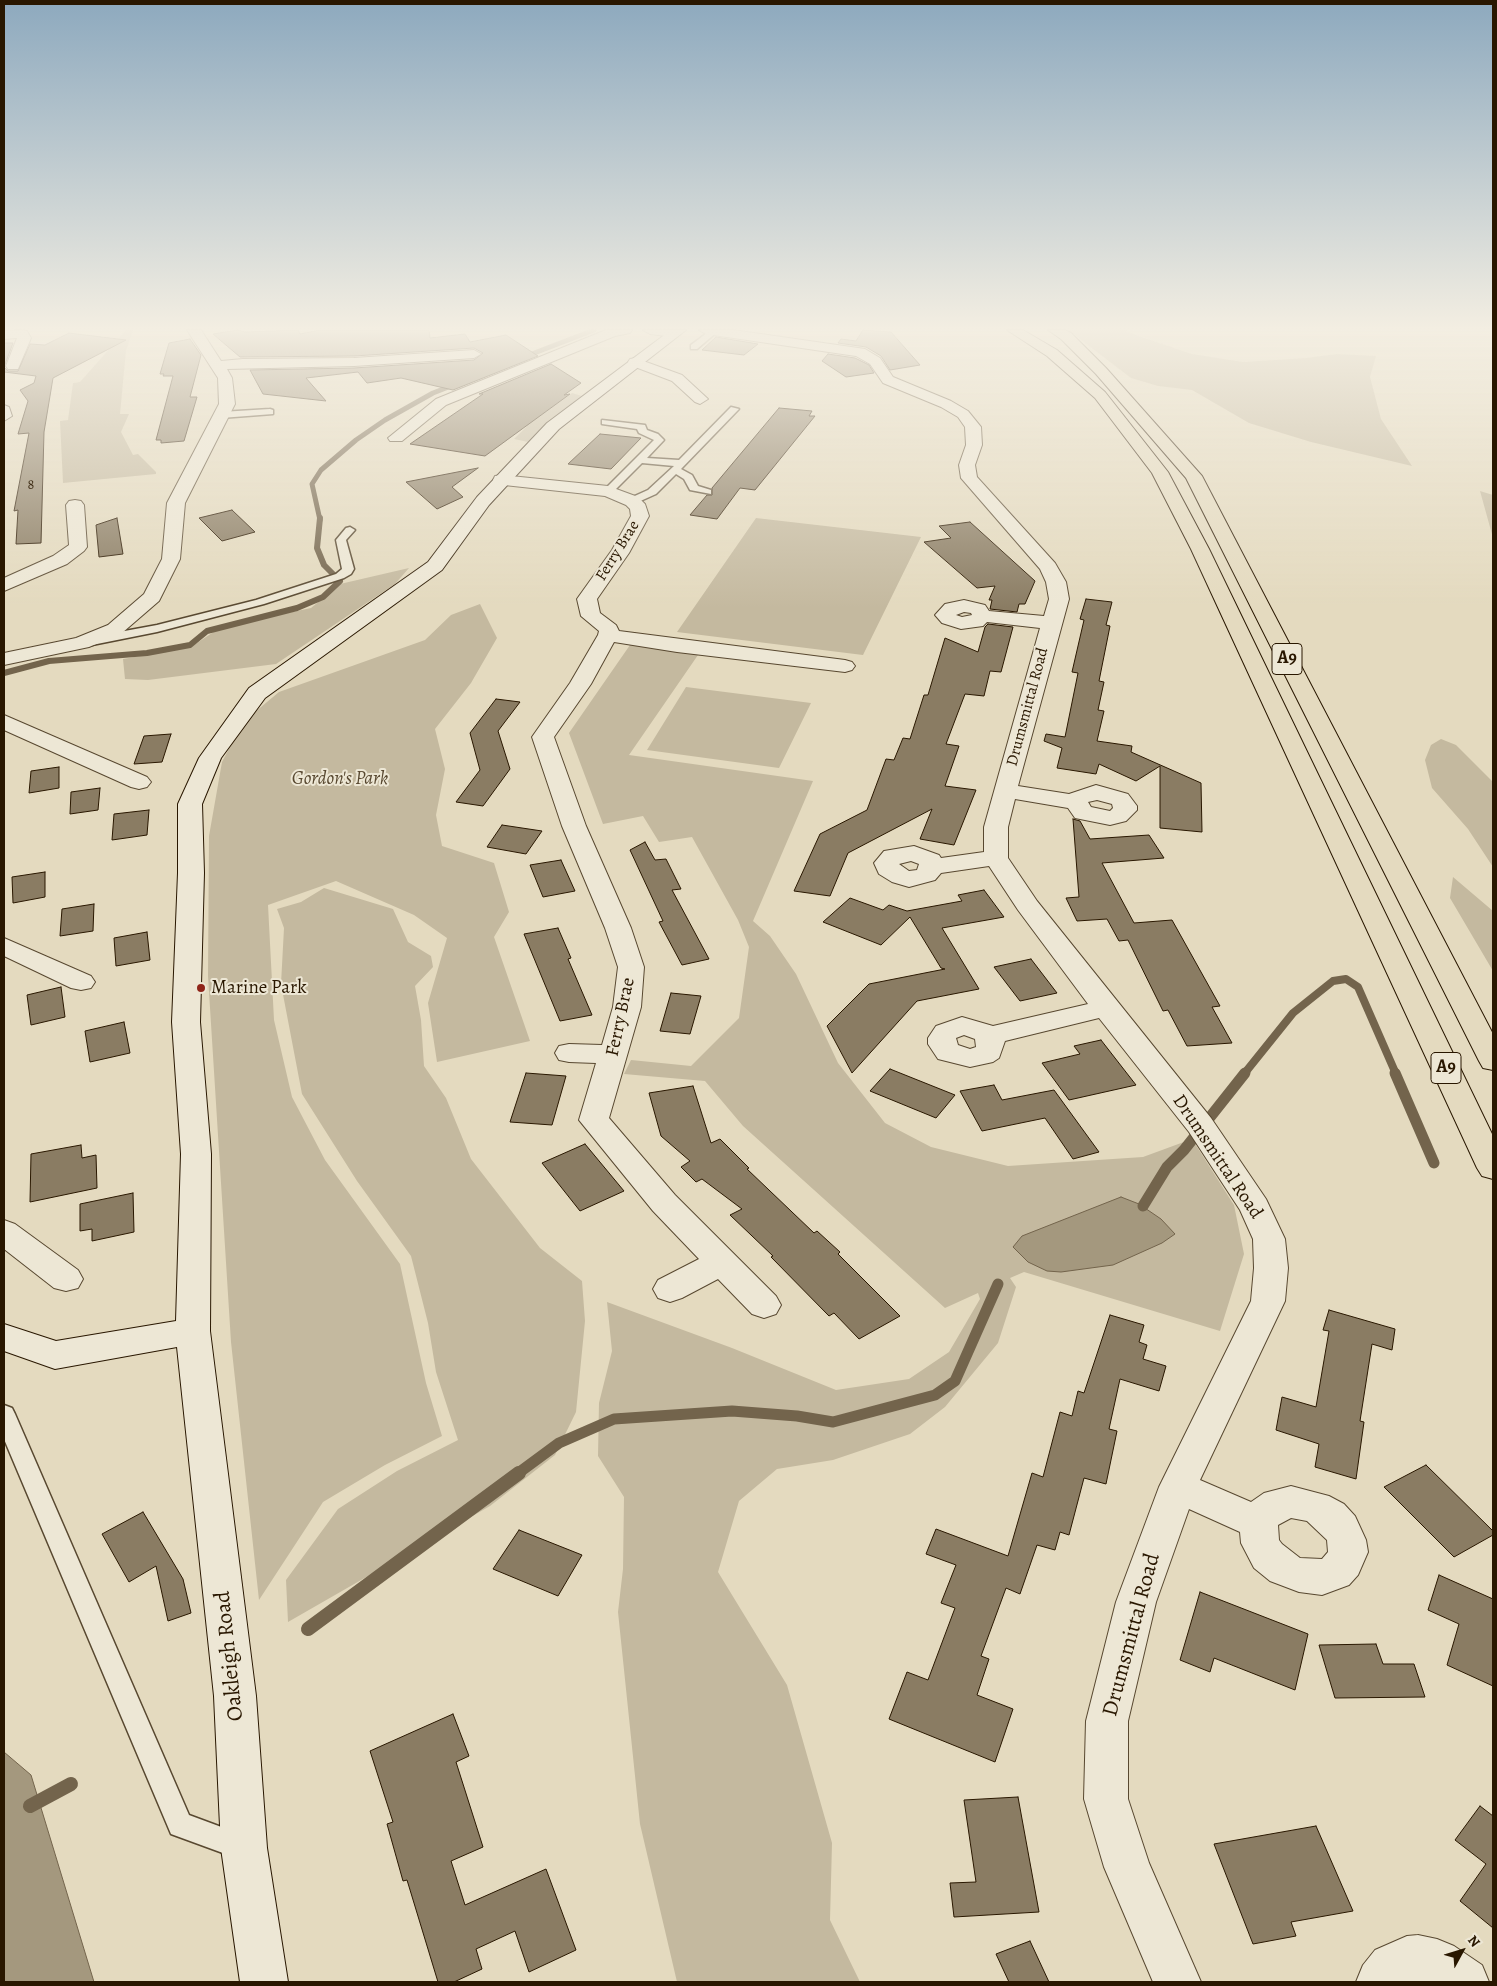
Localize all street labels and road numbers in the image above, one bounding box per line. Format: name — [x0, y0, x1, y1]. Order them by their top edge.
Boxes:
street label: Ferry Brae — [592, 517, 644, 585]
road number: A9 — [1272, 644, 1302, 674]
street label: Drumsmittal Road — [1003, 646, 1053, 768]
street label: Ferry Brae — [602, 975, 640, 1059]
road number: A9 — [1431, 1052, 1461, 1084]
street label: Drumsmittal Road — [1167, 1091, 1267, 1223]
street label: Drumsmittal Road — [1098, 1551, 1166, 1719]
street label: Oakleigh Road — [210, 1590, 250, 1722]

